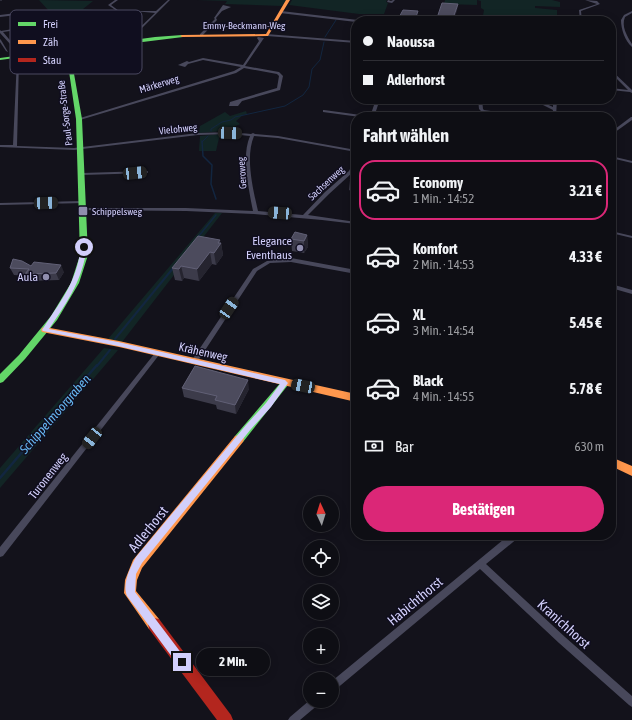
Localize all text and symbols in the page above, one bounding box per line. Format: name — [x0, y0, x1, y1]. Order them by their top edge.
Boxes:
legend — [10, 10, 142, 74]
text: Frei — [43, 18, 58, 30]
street label: Emmy-Beckmann-Weg — [203, 20, 286, 31]
text: Naoussa — [387, 33, 435, 50]
text: Zäh — [43, 36, 58, 48]
text: Stau — [43, 54, 61, 66]
text: Adlerhorst — [387, 71, 445, 88]
street label: Märkerweg — [138, 73, 181, 95]
street label: Paul-Sorge-Straße — [55, 79, 74, 146]
street label: Vielohweg — [158, 121, 198, 136]
text: Fahrt wählen — [363, 125, 449, 146]
car — [218, 127, 242, 139]
street label: Geroweg — [235, 156, 249, 189]
street label: Sachsenweg — [306, 163, 347, 202]
car — [122, 166, 148, 180]
icon: car — [365, 172, 401, 208]
text: Economy — [413, 174, 463, 191]
text: 3.21 € — [569, 182, 602, 199]
text: 1 Min. · 14:52 — [413, 191, 474, 206]
car — [34, 197, 58, 209]
marker: Schippelsweg — [77, 205, 89, 217]
place label: Schippelsweg — [92, 206, 143, 217]
car — [268, 206, 292, 220]
place label: Elegance Eventhaus — [246, 234, 292, 262]
route start — [75, 238, 93, 256]
icon: car — [365, 238, 401, 274]
text: Komfort — [413, 240, 458, 257]
marker: Elegance Eventhaus — [295, 243, 305, 253]
text: 4.33 € — [569, 248, 602, 265]
text: 2 Min. · 14:53 — [413, 257, 474, 272]
place label: Aula — [18, 270, 38, 284]
marker: Aula — [41, 272, 51, 282]
car — [217, 295, 241, 321]
icon: car — [365, 304, 401, 340]
text: XL — [413, 306, 426, 323]
text: 5.45 € — [569, 314, 602, 331]
text: 3 Min. · 14:54 — [413, 323, 474, 338]
street label: Krähenweg — [177, 340, 230, 365]
icon: car — [365, 370, 401, 406]
water label: Schippelmoorgraben — [16, 371, 94, 458]
text: Black — [413, 372, 443, 389]
car — [290, 378, 316, 394]
text: 5.78 € — [569, 380, 602, 397]
text: 4 Min. · 14:55 — [413, 389, 474, 404]
car — [80, 425, 104, 451]
icon: cash — [363, 435, 385, 457]
text: Bar — [395, 438, 414, 455]
text: 630 m — [575, 439, 604, 454]
street label: Turonenweg — [26, 450, 71, 502]
button: Bestätigen — [363, 486, 604, 532]
north arrow — [303, 496, 339, 532]
map controls — [303, 496, 339, 708]
street label: Adlerhorst — [125, 503, 171, 555]
button: locate — [303, 540, 339, 576]
street label: Habichthorst — [384, 573, 446, 629]
button: layers — [303, 584, 339, 620]
street label: Kranichhorst — [534, 596, 594, 652]
button: + — [303, 628, 339, 664]
callout: 2 Min. — [196, 648, 270, 676]
route end — [173, 653, 191, 671]
text: 2 Min. — [219, 654, 247, 669]
button: − — [303, 672, 339, 708]

